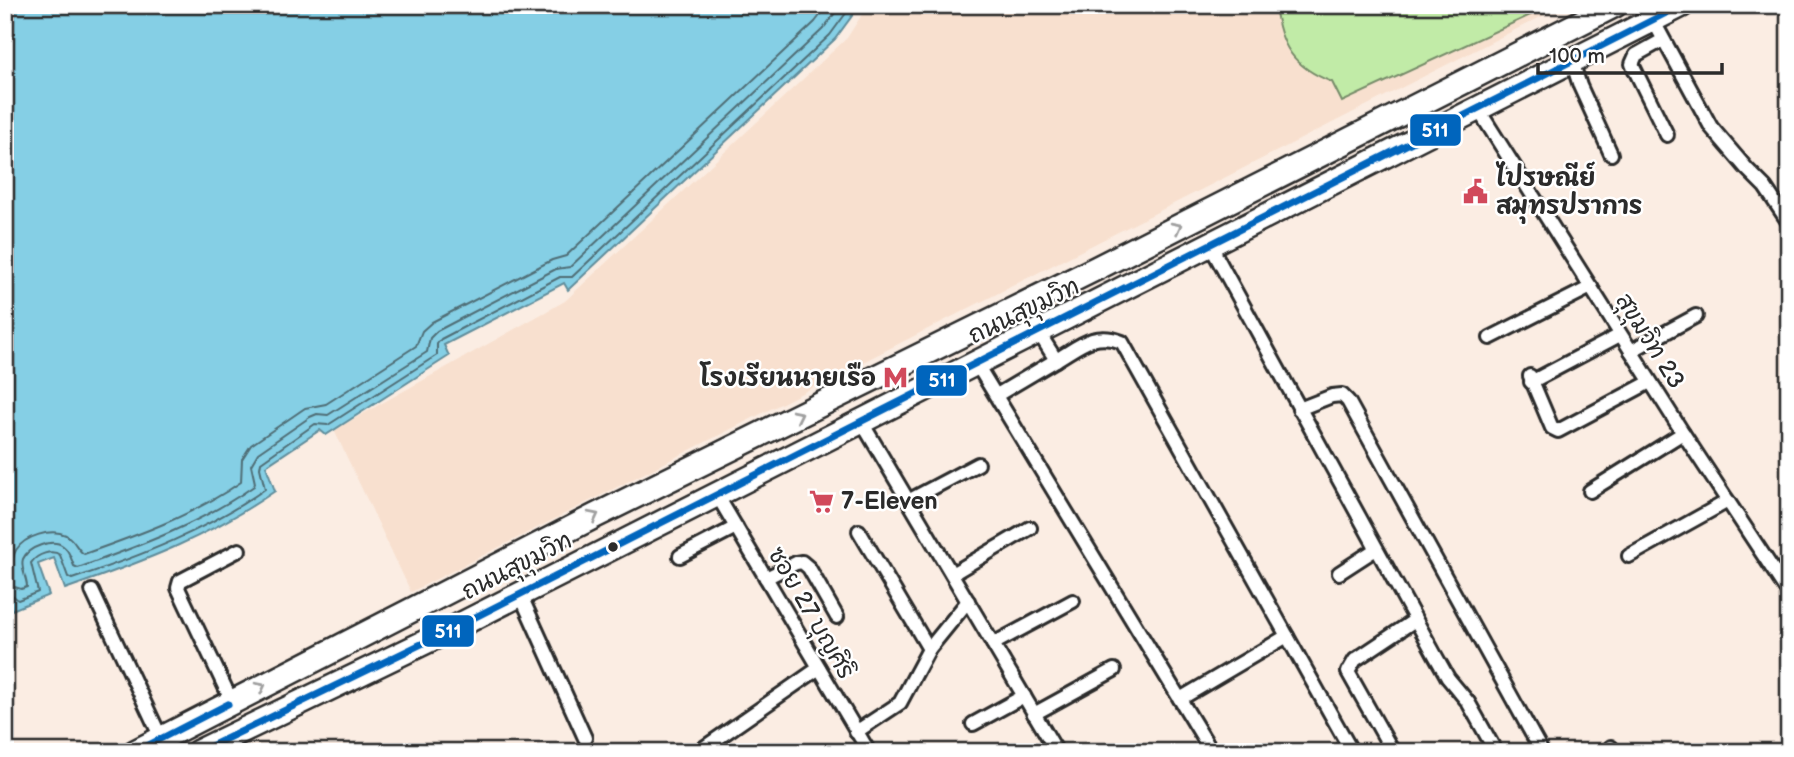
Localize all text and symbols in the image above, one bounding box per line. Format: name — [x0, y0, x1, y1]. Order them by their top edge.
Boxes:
scale bar — [1538, 32, 1722, 76]
text: 100 m — [1549, 44, 1605, 69]
line badge: 511 — [1409, 113, 1462, 147]
text: 511 — [1422, 120, 1448, 143]
place label: ไปรษณีย์ สมุทรปราการ — [1495, 161, 1642, 224]
public building icon: ไปรษณีย์ สมุทรปราการ — [1462, 178, 1490, 206]
one-way arrow — [1170, 221, 1182, 235]
street label: ถนนสุขุมวิท — [964, 272, 1086, 353]
street label: สุขุมวิท 23 — [1607, 288, 1691, 396]
place label: โรงเรียนนายเรือ — [699, 361, 876, 393]
metro station icon: โรงเรียนนายเรือ — [882, 364, 910, 392]
line badge: 511 — [915, 364, 968, 397]
text: 511 — [929, 370, 955, 393]
one-way arrow — [791, 410, 803, 424]
supermarket icon: 7-Eleven — [807, 487, 835, 515]
place label: 7-Eleven — [841, 487, 938, 516]
one-way arrow — [587, 511, 599, 525]
street label: ถนนสุขุมวิท — [457, 526, 578, 609]
unlabelled marker — [606, 540, 620, 554]
street label: ซอย 27 บุญศิริ — [759, 542, 861, 686]
line badge: 511 — [421, 614, 475, 648]
text: 511 — [435, 621, 461, 644]
one-way arrow — [254, 682, 266, 696]

